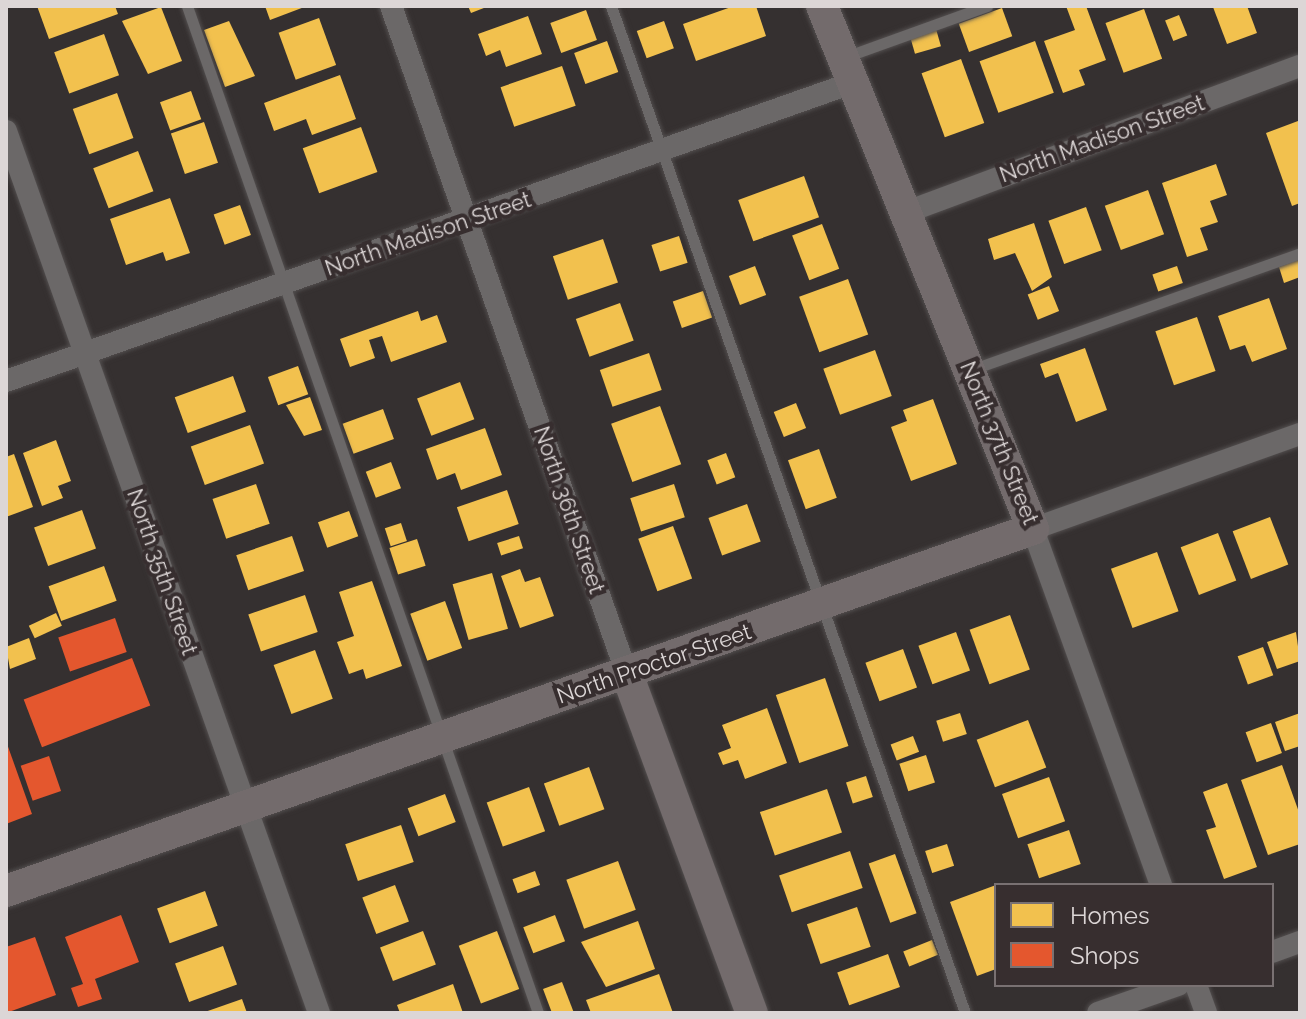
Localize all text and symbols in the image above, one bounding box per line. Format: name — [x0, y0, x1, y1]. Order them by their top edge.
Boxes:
street label: North Madison Street — [996, 90, 1208, 188]
street label: North Madison Street — [321, 186, 535, 282]
street label: North 37th Street — [954, 358, 1044, 528]
street label: North 36th Street — [528, 423, 610, 597]
street label: North 35th Street — [121, 485, 203, 659]
street label: North Proctor Street — [553, 618, 755, 710]
legend — [994, 883, 1274, 987]
text: Homes — [1070, 901, 1150, 930]
text: Shops — [1070, 941, 1139, 970]

